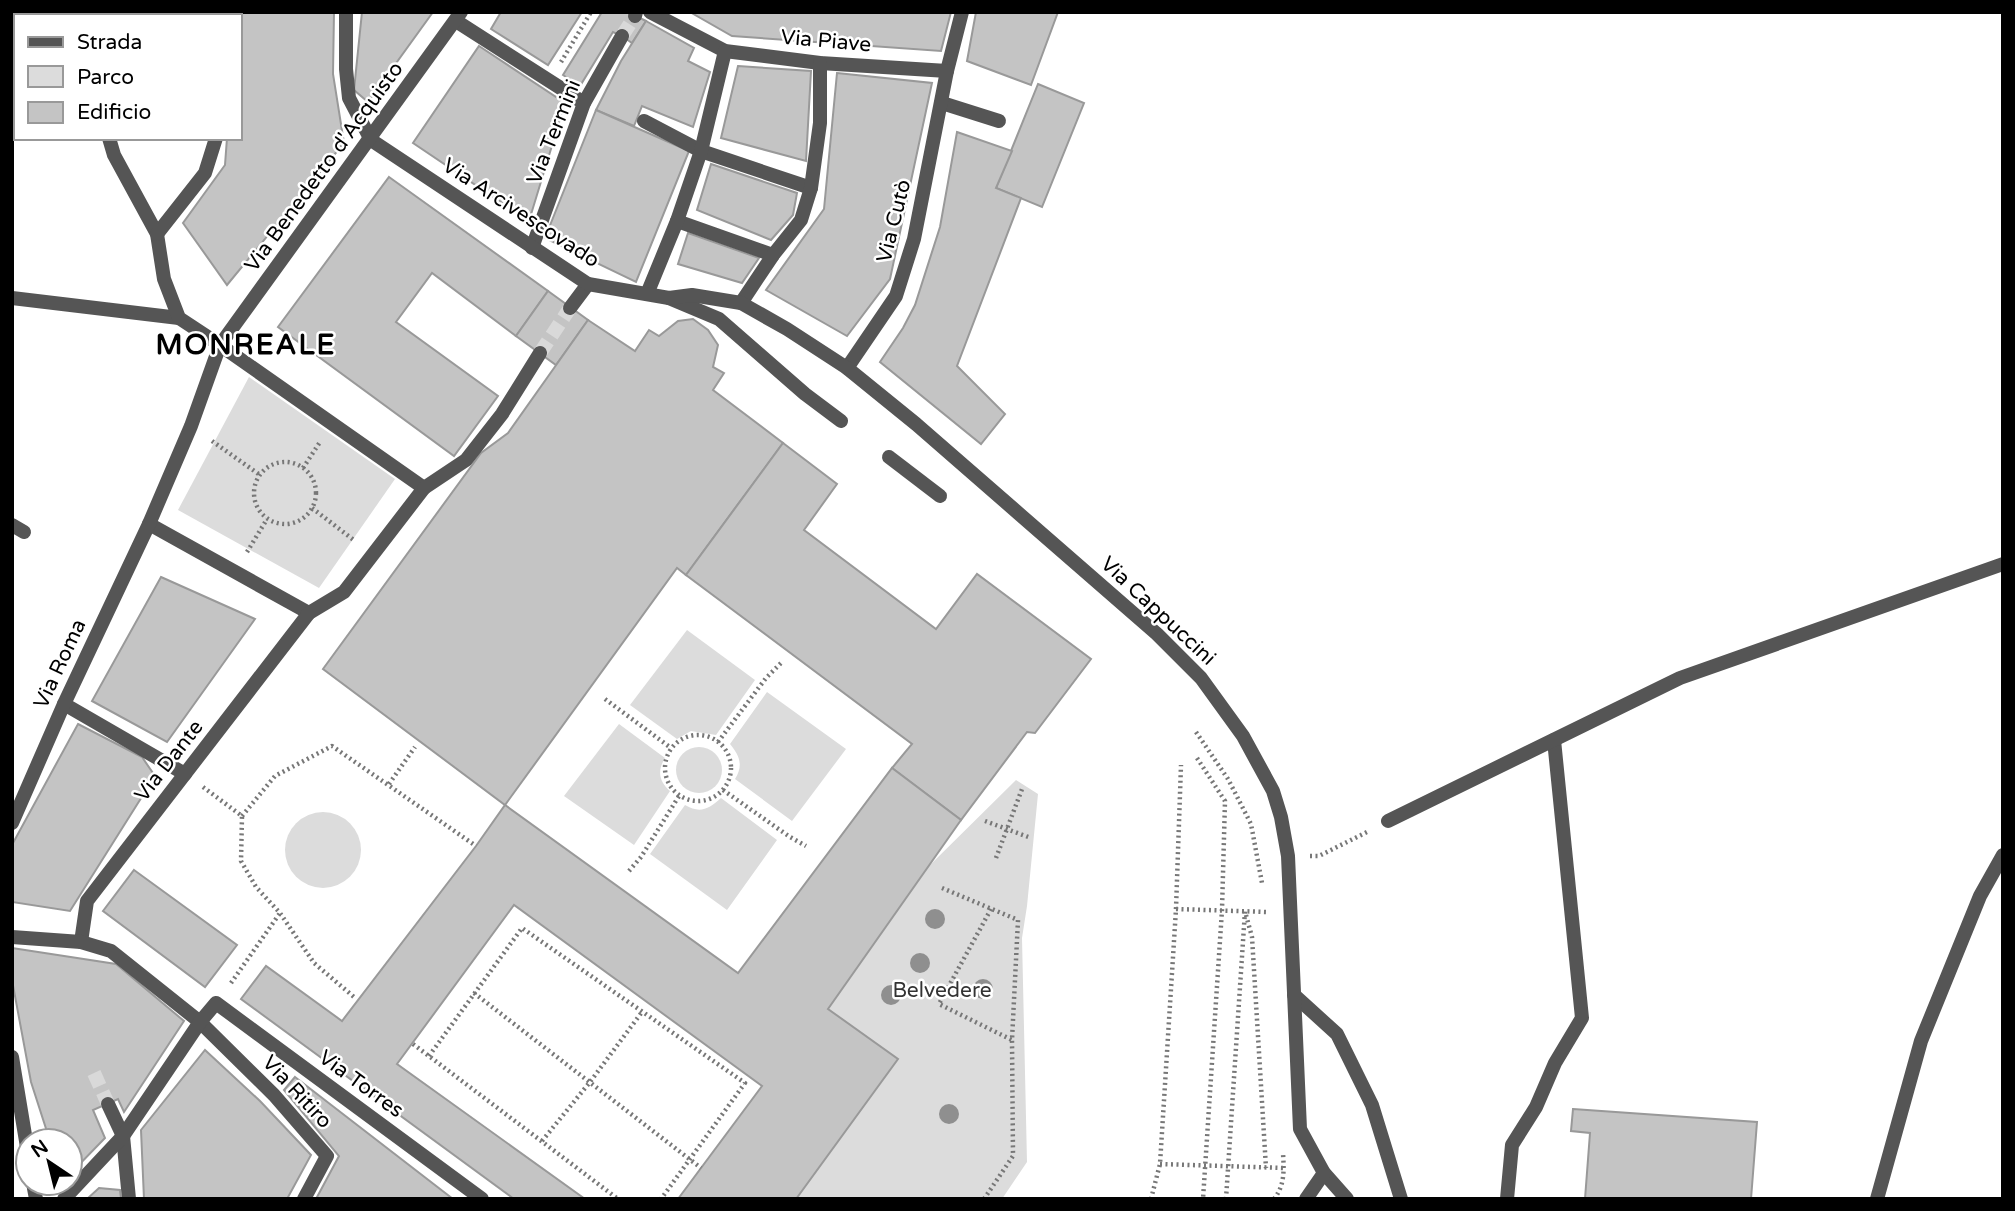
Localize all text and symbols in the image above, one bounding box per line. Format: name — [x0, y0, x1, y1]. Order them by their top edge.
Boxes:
legend — [14, 14, 242, 140]
street label: Via Piave — [780, 25, 872, 57]
text: Strada — [77, 30, 142, 55]
street label: Via Benedetto d'Acquisto — [239, 57, 409, 277]
text: Parco — [77, 65, 134, 90]
street label: Via Termini — [522, 76, 586, 188]
text: Edificio — [77, 100, 151, 125]
street label: Via Arcivescovado — [438, 153, 604, 273]
street label: Via Cutò — [872, 177, 916, 265]
district label: MONREALE — [156, 328, 336, 362]
street label: Via Cappuccini — [1095, 551, 1221, 671]
street label: Via Roma — [28, 615, 92, 713]
street label: Via Dante — [129, 715, 209, 807]
park label: Belvedere — [892, 978, 992, 1003]
street label: Via Torres — [314, 1045, 408, 1123]
street label: Via Ritiro — [257, 1050, 337, 1134]
north arrow — [14, 1127, 84, 1197]
text: N — [27, 1136, 52, 1162]

